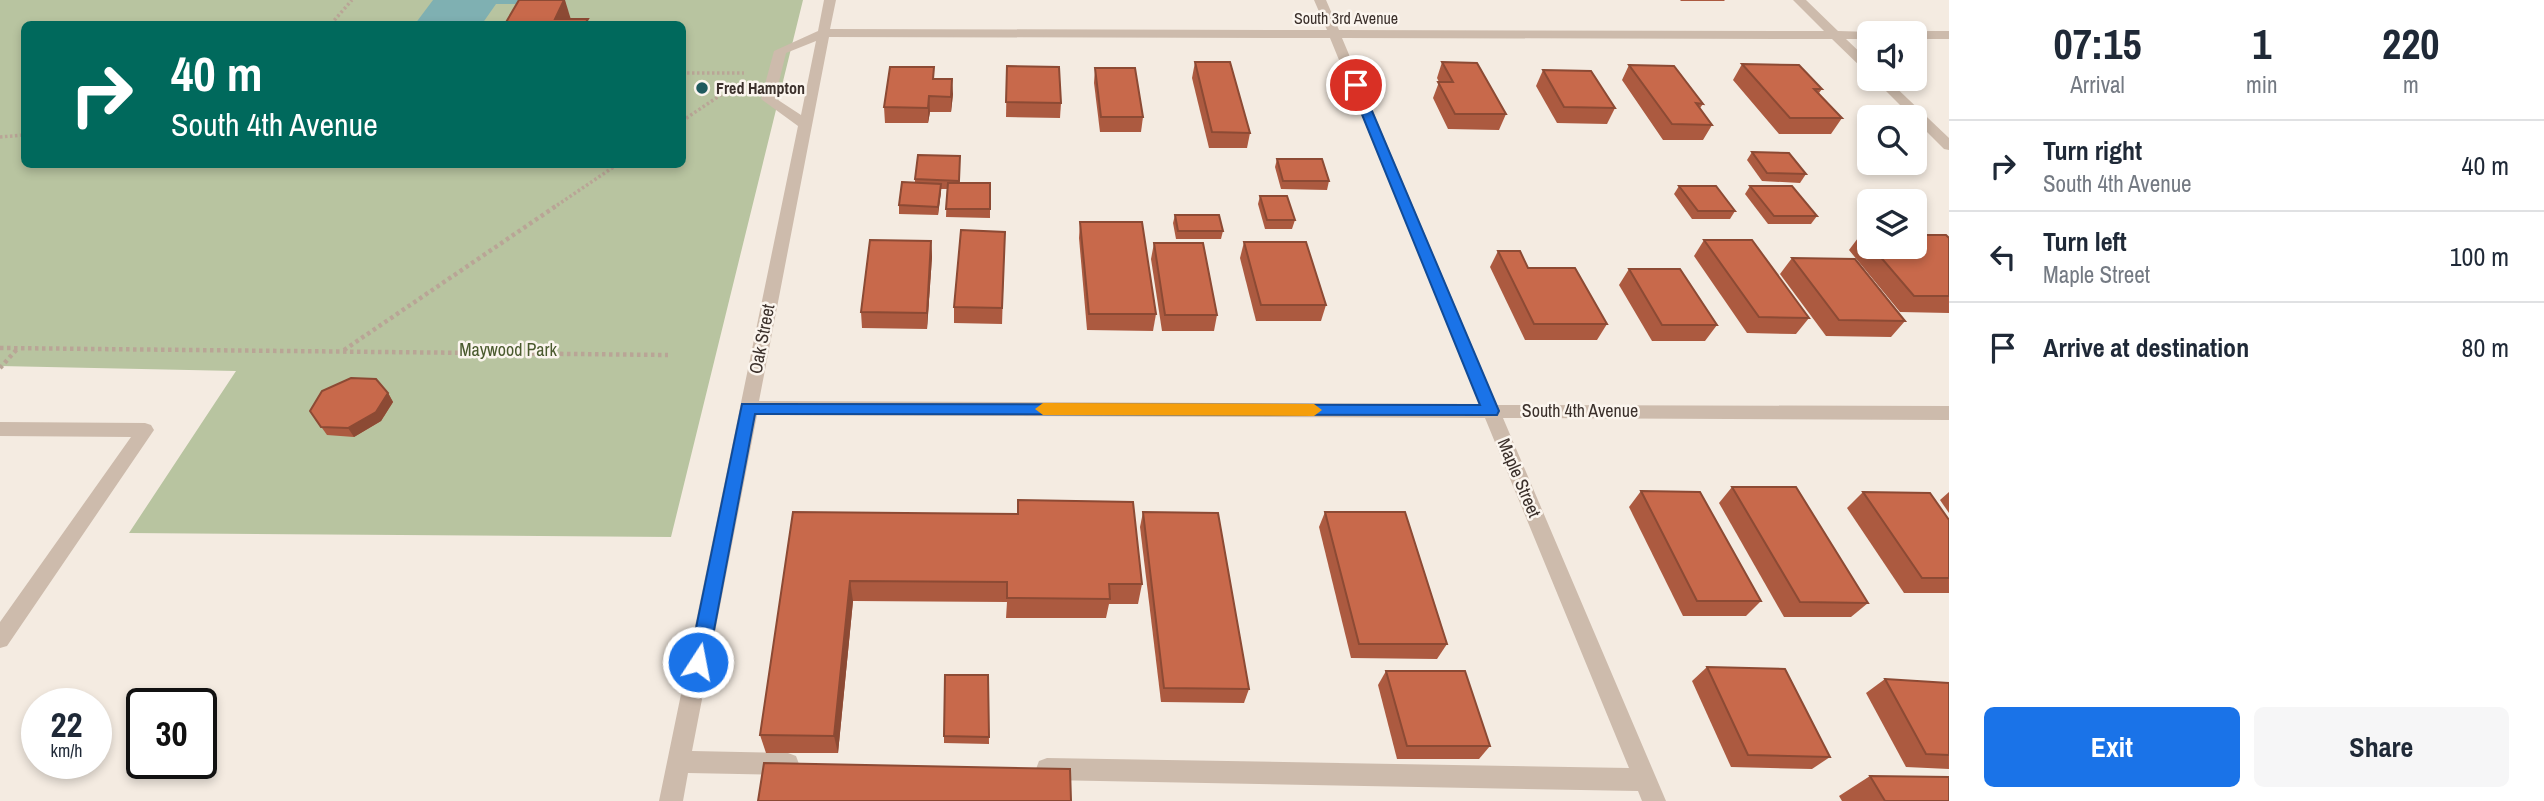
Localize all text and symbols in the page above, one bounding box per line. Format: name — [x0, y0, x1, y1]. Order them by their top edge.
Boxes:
street label: South 3rd Avenue — [1294, 7, 1398, 29]
text: 07:15 — [2054, 16, 2142, 72]
text: 1 — [2252, 16, 2271, 72]
text: 220 — [2382, 16, 2440, 72]
map controls — [1857, 21, 1927, 259]
button: sound — [1857, 21, 1927, 91]
text: 40 m — [171, 40, 263, 106]
icon: right — [56, 49, 147, 140]
pin — [1326, 55, 1386, 115]
icon: arrive — [1337, 66, 1375, 104]
text: Arrival — [2070, 69, 2125, 100]
text: min — [2246, 69, 2278, 100]
text: m — [2403, 69, 2419, 100]
place label: Fred Hampton — [716, 77, 805, 99]
marker: Fred Hampton — [694, 80, 710, 96]
text: South 4th Avenue — [171, 103, 378, 146]
button: search — [1857, 105, 1927, 175]
text: Turn right — [2043, 133, 2142, 168]
icon: right — [1984, 147, 2022, 185]
text: 40 m — [2462, 148, 2509, 183]
text: South 4th Avenue — [2043, 168, 2192, 199]
button: layers — [1857, 189, 1927, 259]
text: Turn left — [2043, 224, 2127, 259]
icon: left — [1984, 238, 2022, 276]
text: 100 m — [2450, 239, 2509, 274]
text: Maple Street — [2043, 259, 2150, 290]
street label: Oak Street — [743, 302, 781, 376]
icon: arrive — [1984, 329, 2022, 367]
text: Arrive at destination — [2043, 330, 2249, 365]
text: 80 m — [2462, 330, 2509, 365]
park label: Maywood Park — [459, 337, 557, 362]
street label: South 4th Avenue — [1522, 398, 1638, 423]
street label: Maple Street — [1492, 434, 1547, 521]
position arrow — [661, 625, 735, 699]
speed limit sign: 30 — [126, 688, 217, 779]
text: 22 — [51, 701, 82, 748]
button: Exit — [1984, 707, 2240, 787]
button: Share — [2254, 707, 2509, 787]
text: km/h — [51, 738, 83, 763]

